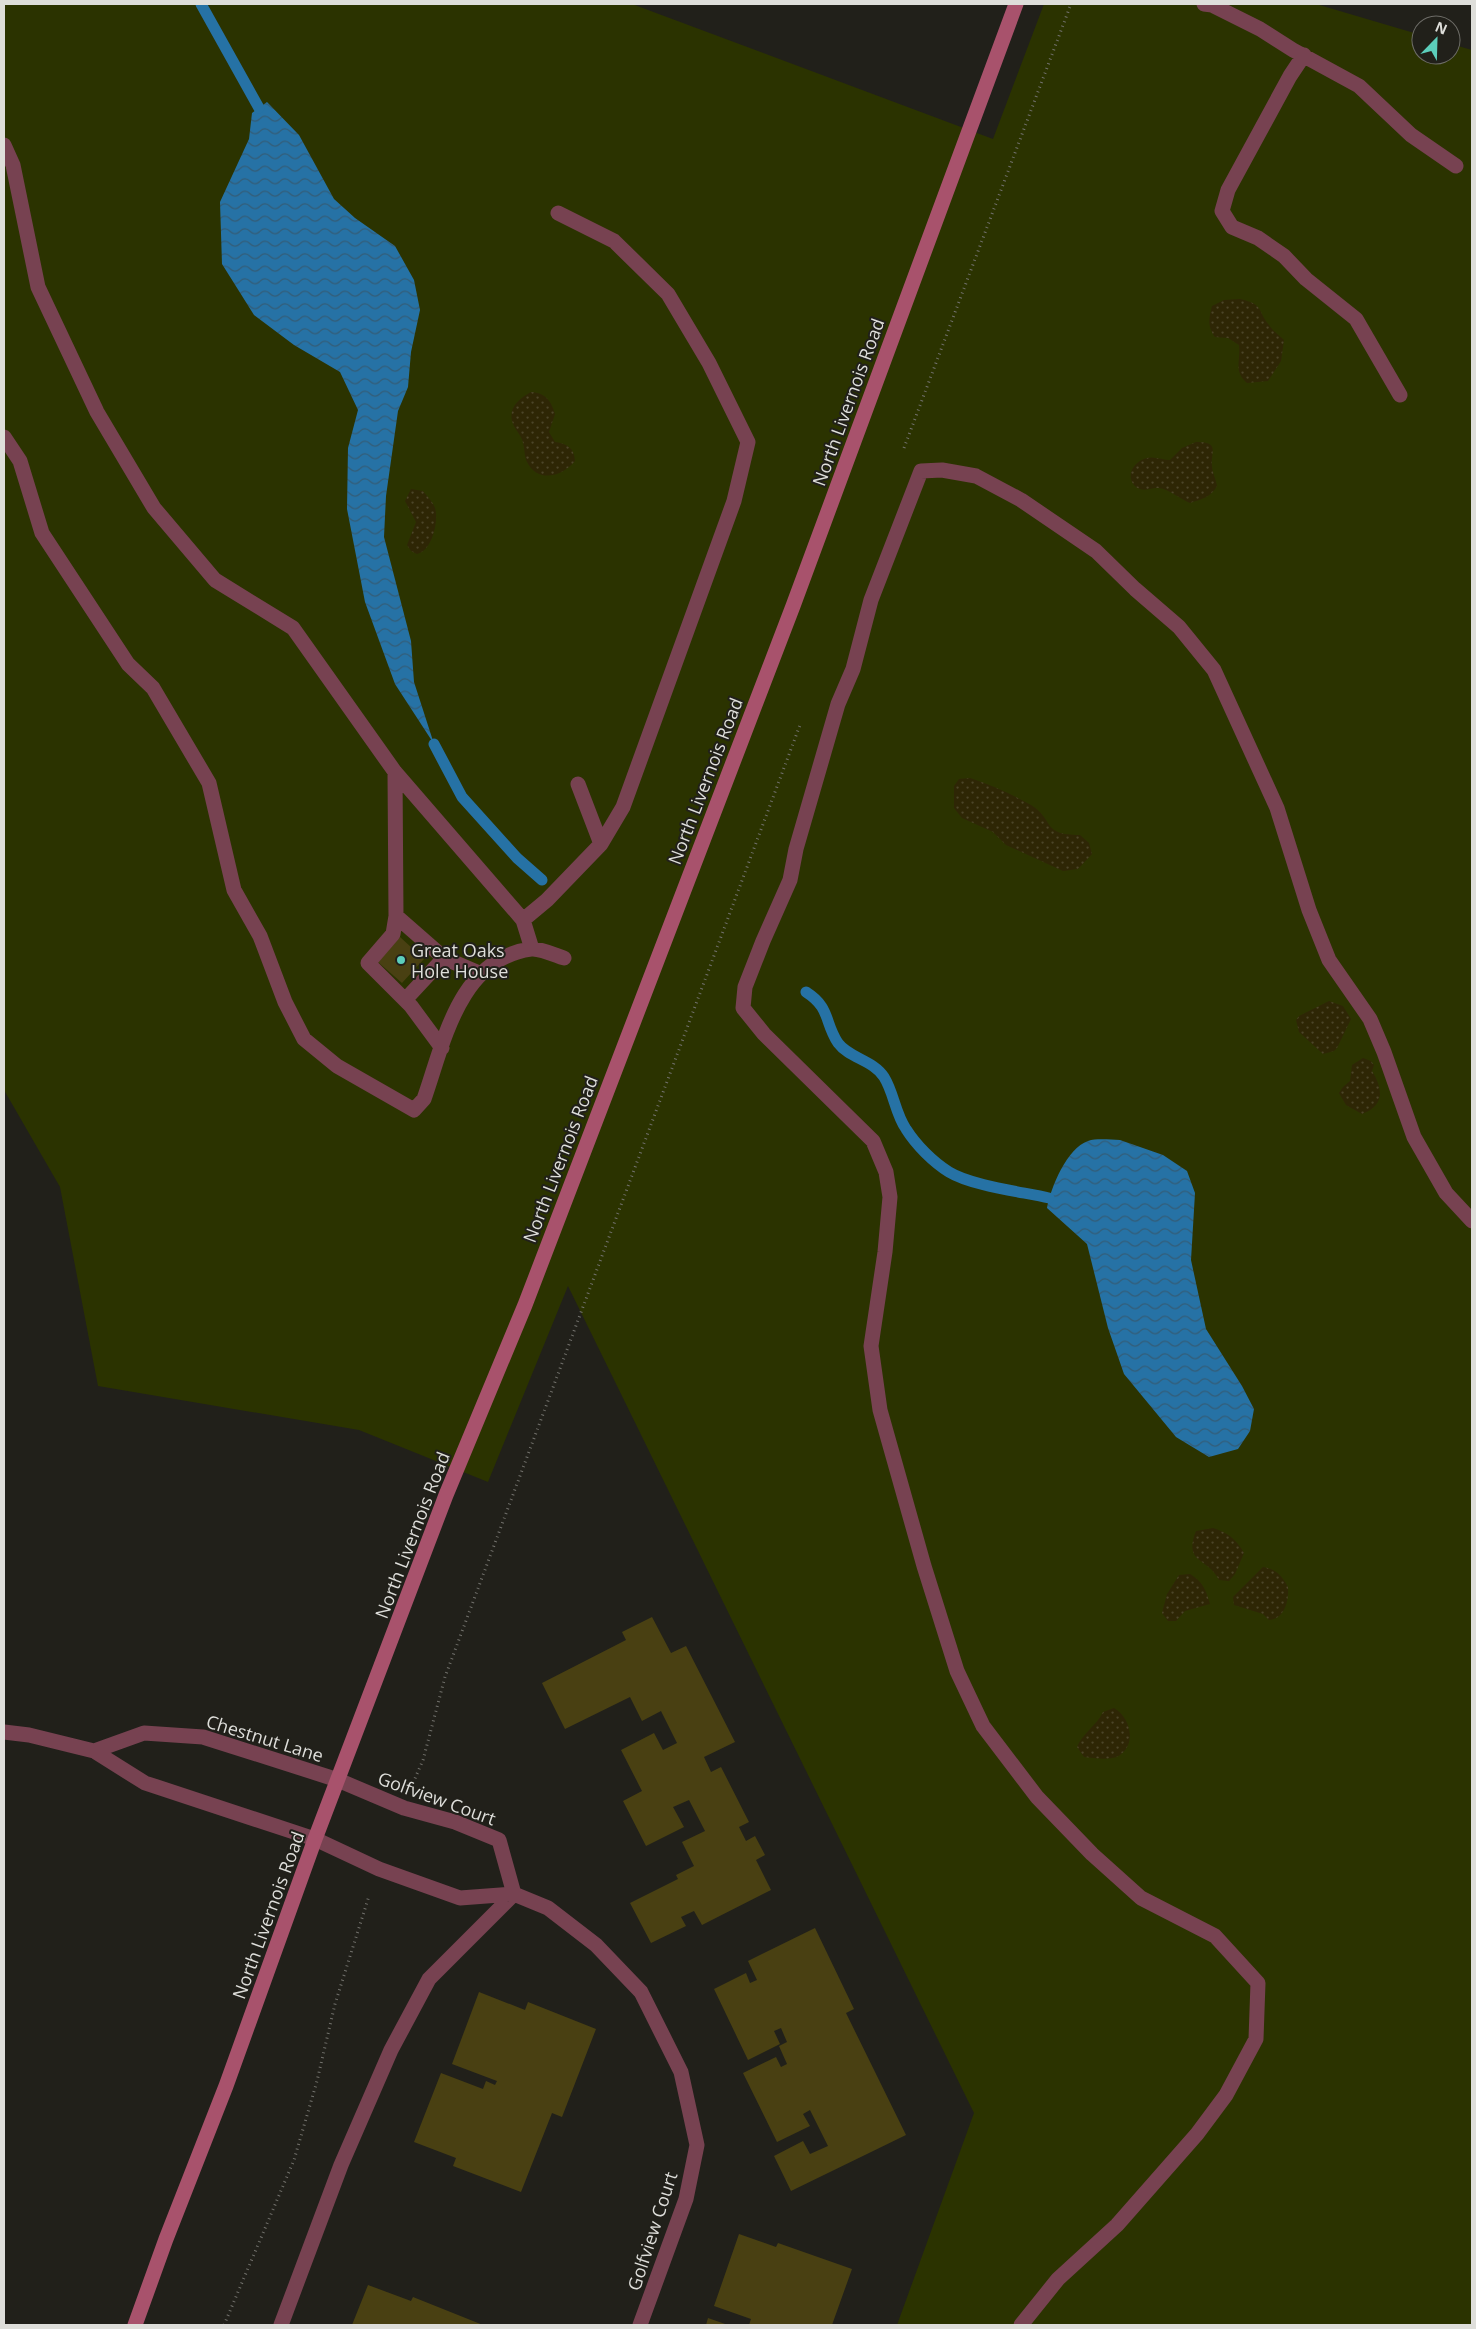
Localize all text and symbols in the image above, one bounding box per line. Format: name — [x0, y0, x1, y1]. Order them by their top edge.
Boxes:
north arrow — [1411, 15, 1461, 65]
text: N — [1432, 17, 1450, 39]
street label: North Livernois Road — [806, 315, 890, 489]
street label: North Livernois Road — [662, 694, 748, 868]
place label: Great Oaks Hole House — [411, 938, 508, 983]
marker: Great Oaks Hole House — [395, 954, 407, 966]
street label: North Livernois Road — [517, 1072, 603, 1246]
street label: North Livernois Road — [369, 1448, 455, 1622]
street label: Chestnut Lane — [204, 1709, 326, 1767]
street label: Golfview Court — [375, 1766, 499, 1830]
street label: North Livernois Road — [226, 1828, 310, 2002]
street label: Golfview Court — [621, 2168, 683, 2294]

